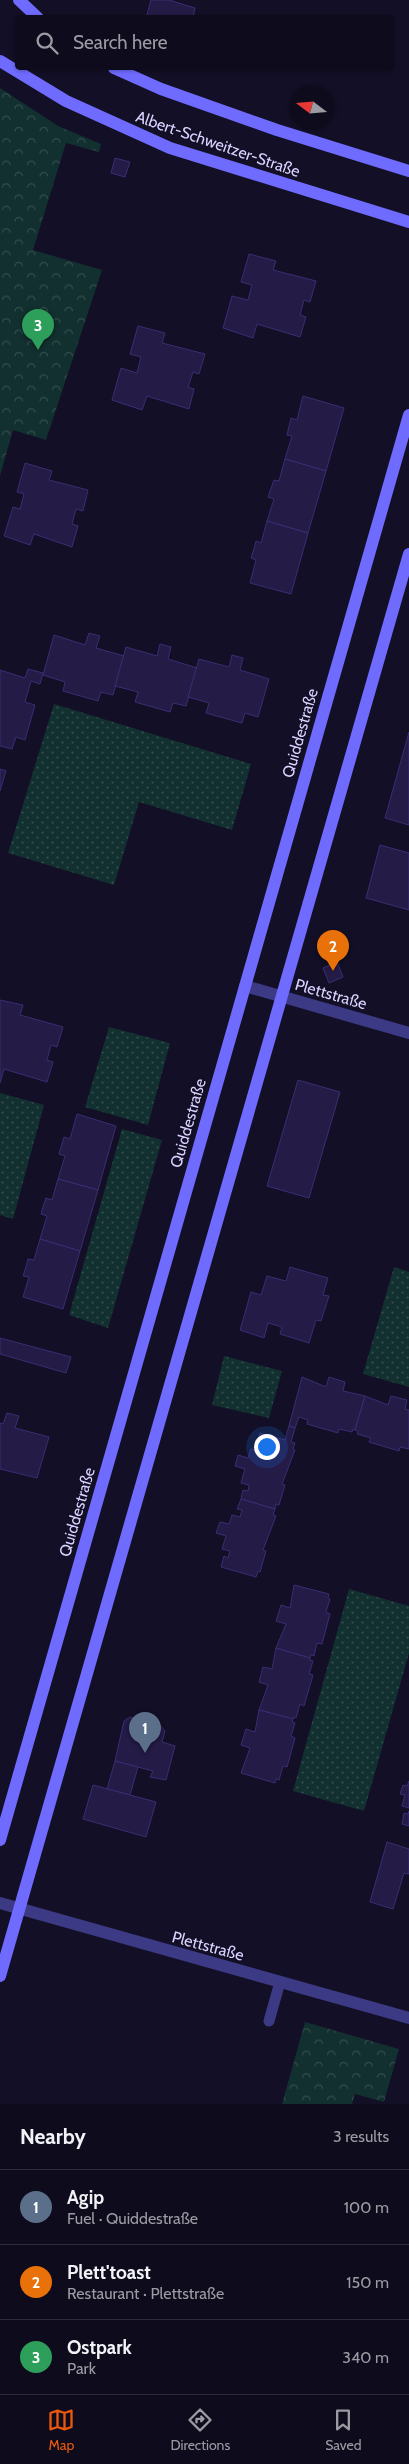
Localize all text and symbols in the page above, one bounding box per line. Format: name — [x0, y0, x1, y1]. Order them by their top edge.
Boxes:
search box — [15, 15, 394, 70]
icon: search — [33, 29, 61, 57]
text: Search here — [73, 31, 167, 54]
north arrow — [289, 85, 334, 130]
street label: Albert-Schweitzer-Straße — [133, 107, 303, 181]
pin: 3 — [22, 309, 54, 350]
street label: Quiddestraße — [278, 686, 322, 780]
pin: 2 — [317, 930, 349, 971]
street label: Plettstraße — [293, 975, 369, 1013]
street label: Quiddestraße — [166, 1076, 210, 1170]
your location — [254, 1434, 280, 1460]
street label: Quiddestraße — [55, 1465, 99, 1559]
pin: 1 — [129, 1712, 161, 1753]
street label: Plettstraße — [170, 1927, 246, 1965]
text: Nearby — [20, 2124, 86, 2149]
text: 3 results — [333, 2127, 389, 2146]
text: Agip — [67, 2186, 104, 2209]
text: 1 — [33, 2198, 39, 2217]
text: 100 m — [344, 2198, 389, 2217]
text: Fuel · Quiddestraße — [67, 2209, 198, 2228]
text: Plett'toast — [67, 2261, 151, 2284]
text: 2 — [32, 2273, 40, 2292]
text: 150 m — [346, 2273, 389, 2292]
text: Restaurant · Plettstraße — [67, 2284, 224, 2303]
text: Ostpark — [67, 2336, 132, 2359]
text: 3 — [32, 2348, 40, 2367]
text: 340 m — [342, 2348, 389, 2367]
text: Park — [67, 2359, 96, 2378]
tab: Map — [47, 2406, 75, 2454]
tab: Directions — [170, 2406, 230, 2454]
tab: Saved — [325, 2406, 362, 2454]

